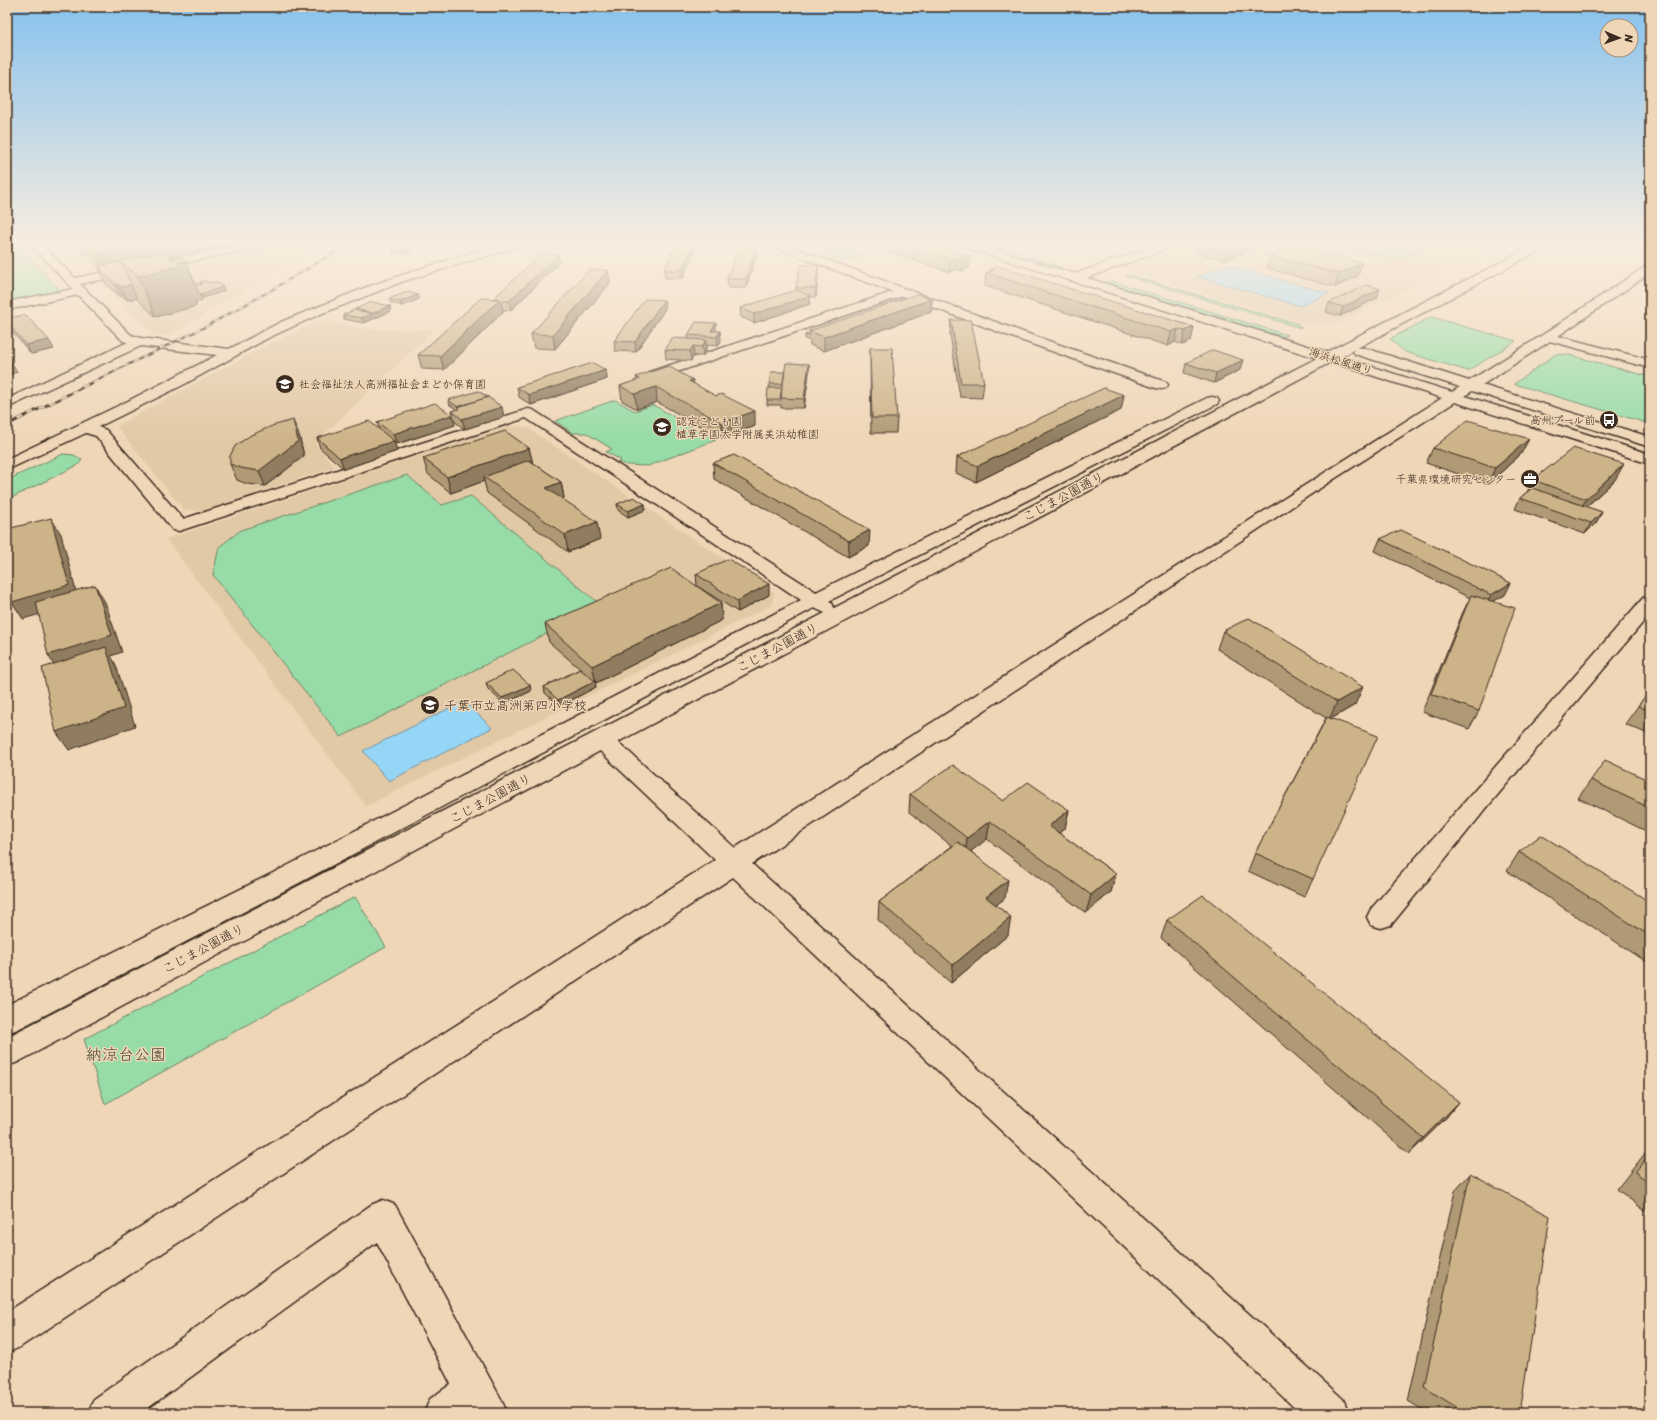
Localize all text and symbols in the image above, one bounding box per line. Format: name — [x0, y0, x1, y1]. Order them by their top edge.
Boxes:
north arrow — [1599, 18, 1639, 58]
text: N — [1619, 33, 1638, 43]
street label: 海浜松風通り — [1307, 342, 1375, 381]
school or university icon: 社会福祉法人高洲福祉会まどか保育園 — [274, 373, 296, 395]
place label: 社会福祉法人高洲福祉会まどか保育園 — [299, 375, 486, 394]
bus stop icon: 髙州プール前 — [1598, 409, 1620, 431]
place label: 髙州プール前 — [1530, 411, 1595, 430]
place label: 認定こども園 植草学園大学附属美浜幼稚園 — [676, 412, 819, 444]
school or university icon: 認定こども園 植草学園大学附属美浜幼稚園 — [651, 416, 673, 438]
street label: こじま公園通り — [1018, 465, 1109, 528]
office icon: 千葉県環境研究センター — [1519, 468, 1541, 490]
place label: 千葉県環境研究センター — [1395, 470, 1516, 489]
street label: こじま公園通り — [732, 616, 823, 679]
school or university icon: 千葉市立高洲第四小学校 — [419, 694, 441, 716]
place label: 千葉市立高洲第四小学校 — [444, 694, 587, 717]
street label: こじま公園通り — [445, 767, 536, 830]
street label: こじま公園通り — [158, 917, 249, 980]
park label: 納涼台公園 — [86, 1040, 166, 1069]

